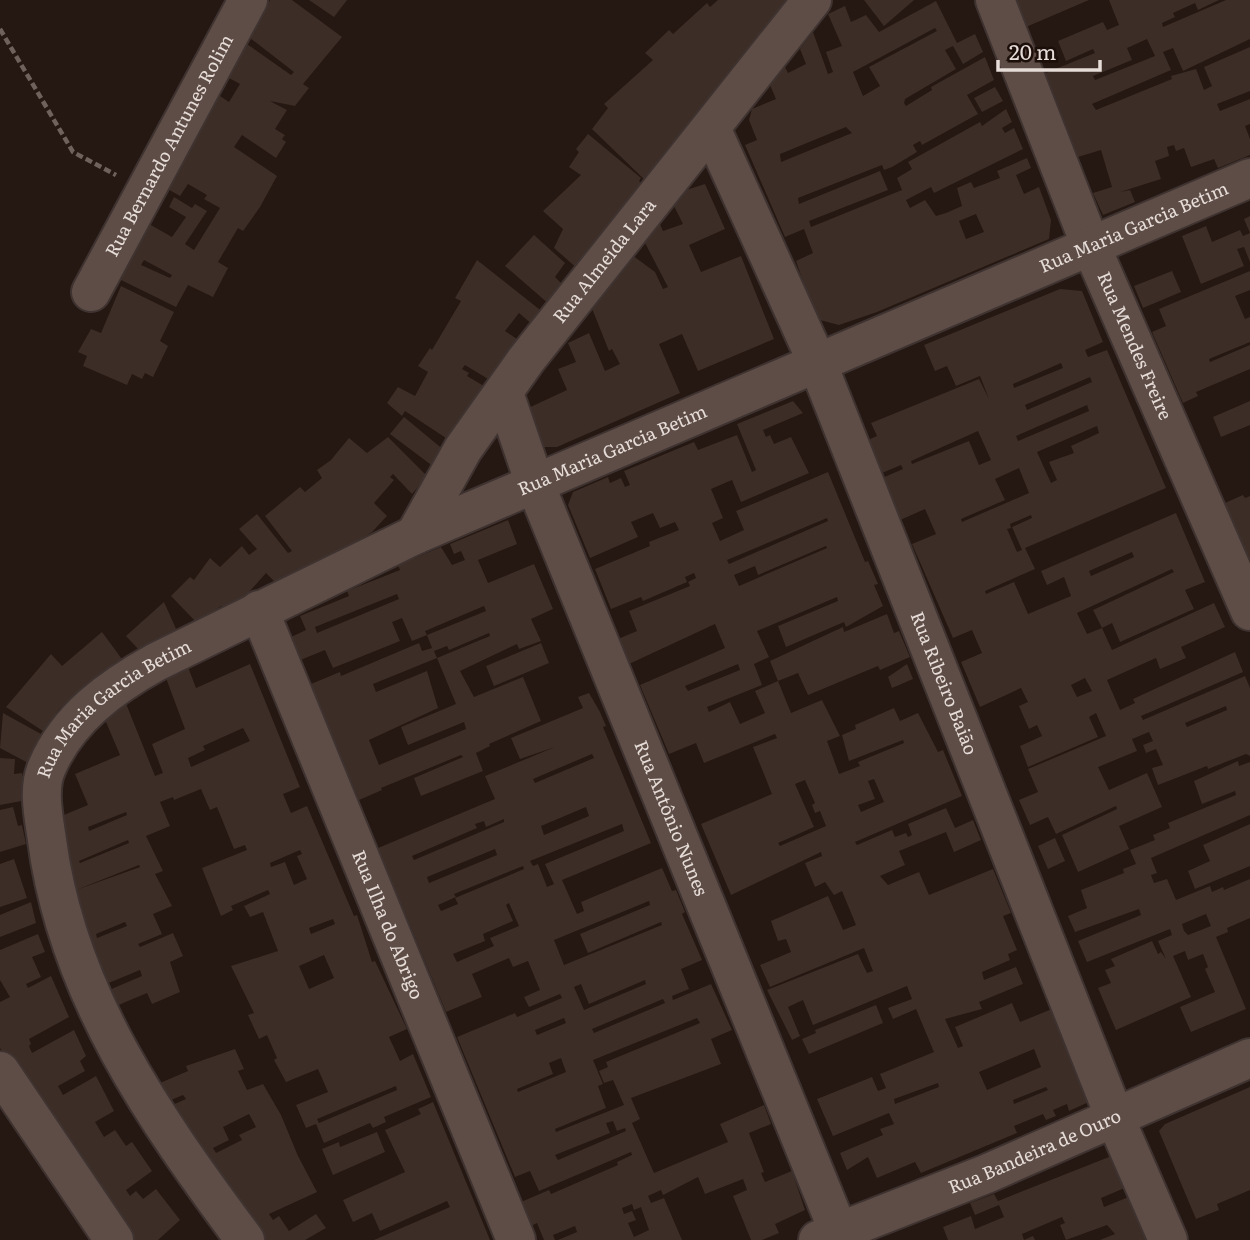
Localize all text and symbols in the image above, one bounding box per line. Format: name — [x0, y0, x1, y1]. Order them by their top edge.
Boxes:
scale bar — [998, 28, 1100, 72]
street label: Rua Bernardo Antunes Rolim — [97, 29, 239, 261]
text: 20 m — [1009, 35, 1056, 66]
street label: Rua Maria Garcia Betim — [1034, 174, 1232, 279]
street label: Rua Almeida Lara — [546, 192, 662, 328]
street label: Rua Mendes Freire — [1092, 267, 1180, 424]
street label: Rua Maria Garcia Betim — [513, 397, 711, 502]
street label: Rua Ribeiro Baião — [905, 607, 986, 759]
street label: Rua Maria Garcia Betim — [29, 632, 195, 781]
street label: Rua Antônio Nunes — [628, 736, 716, 900]
street label: Rua Ilha do Abrigo — [346, 846, 431, 1003]
street label: Rua Bandeira de Ouro — [944, 1101, 1125, 1200]

